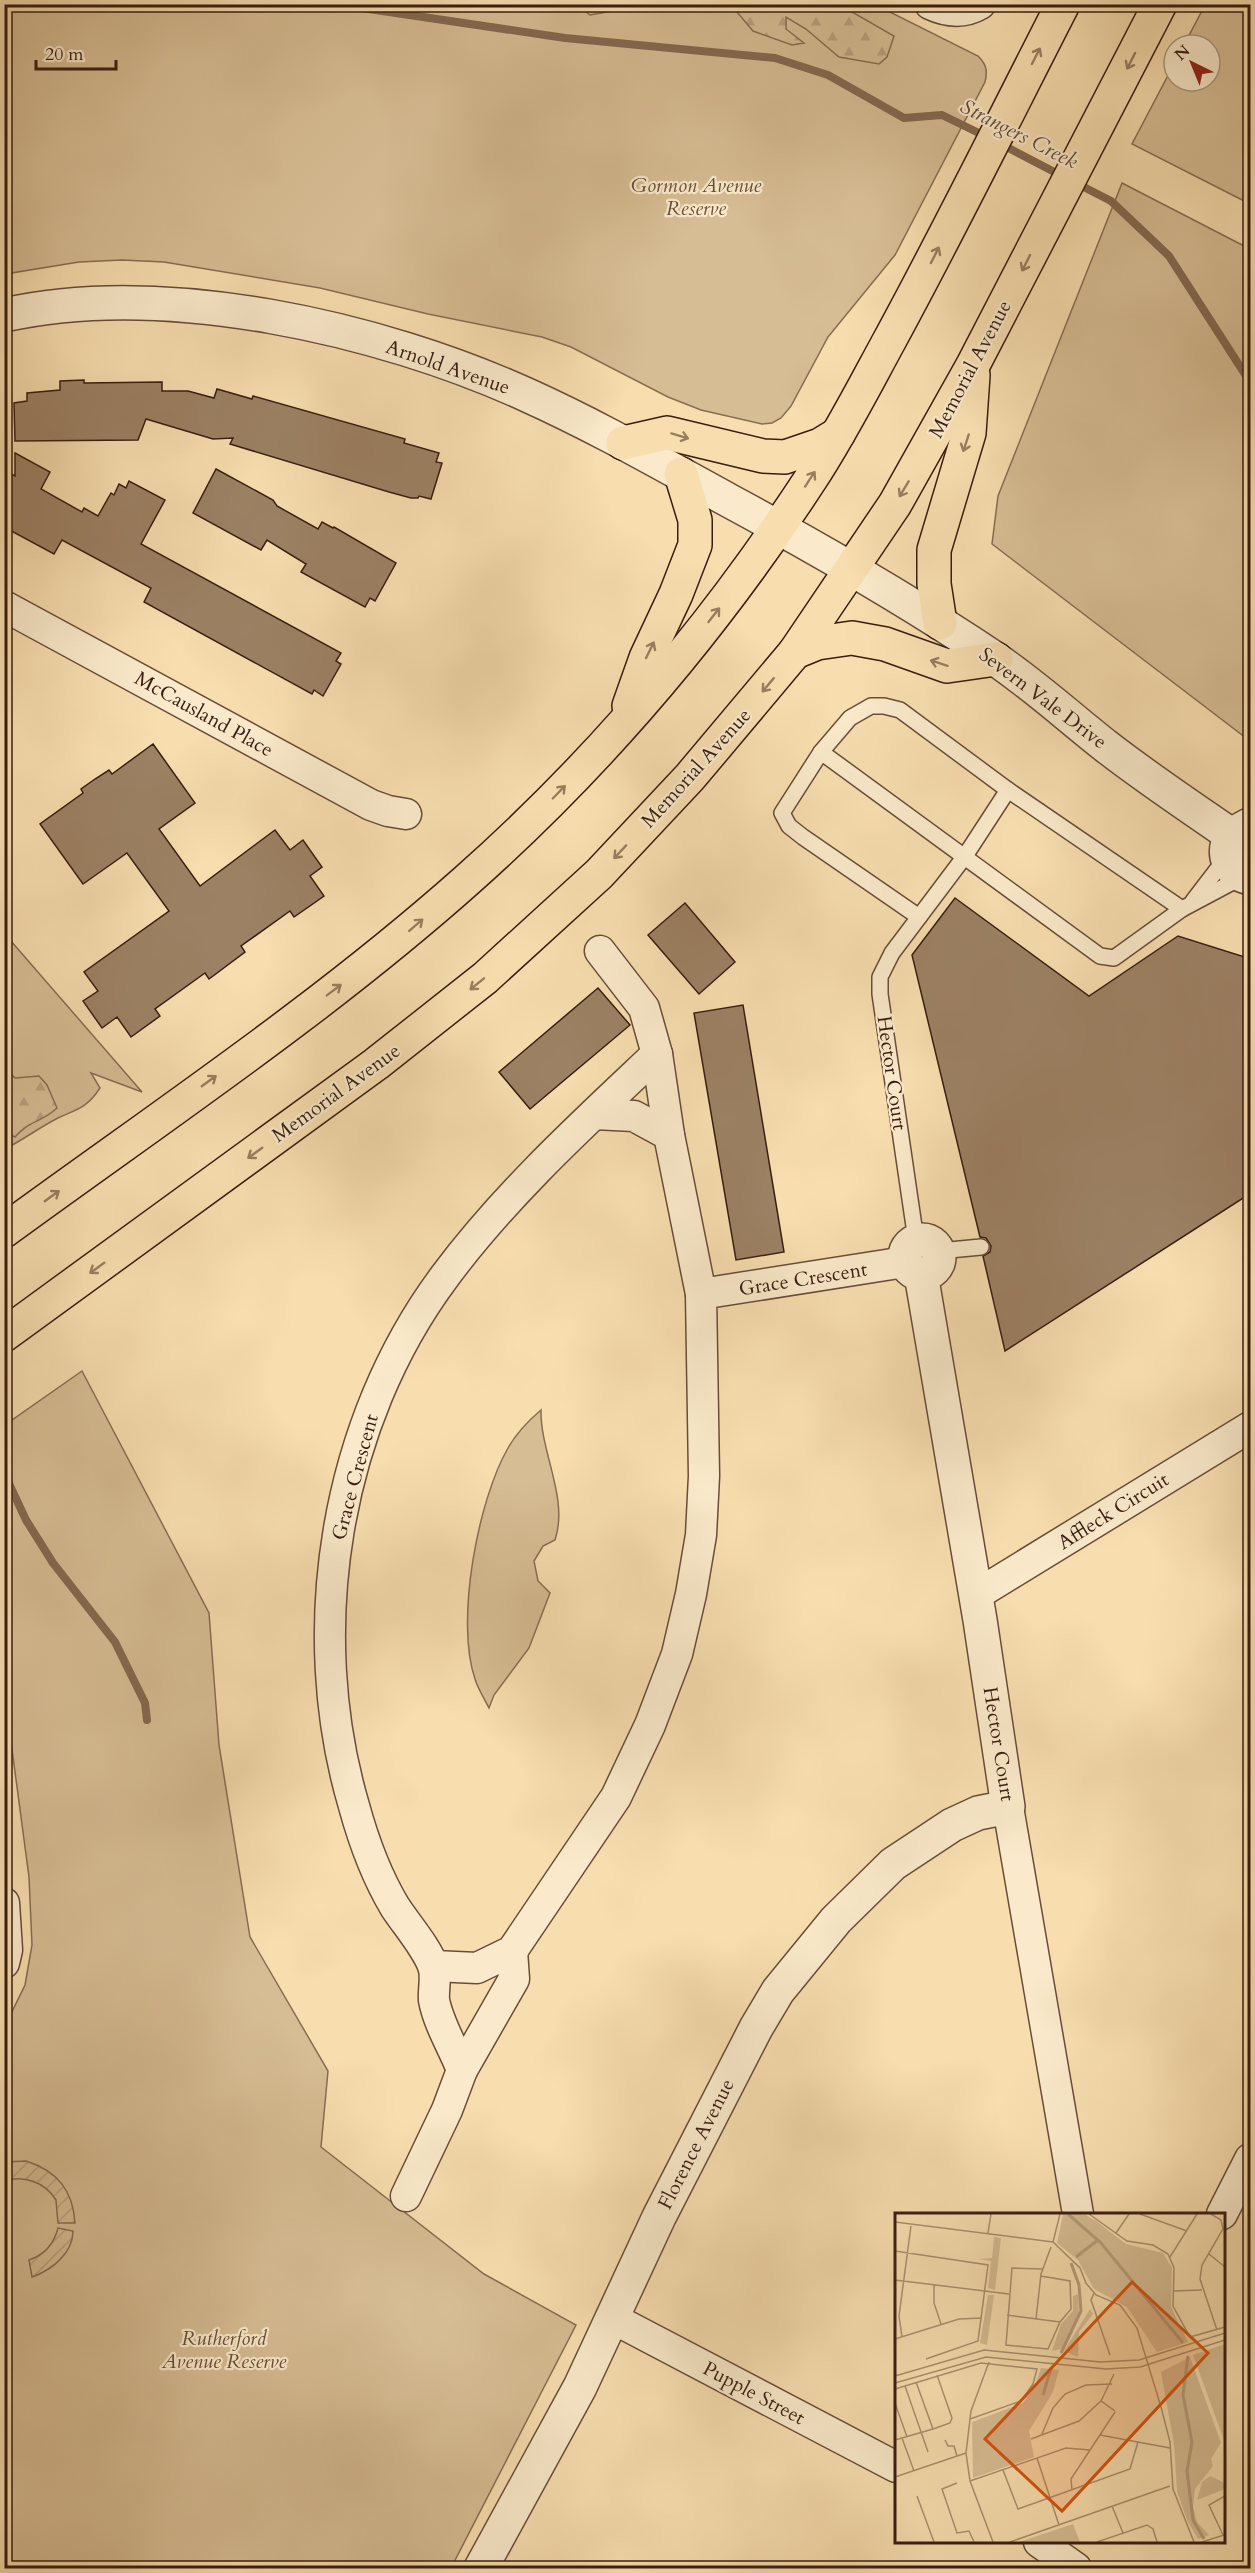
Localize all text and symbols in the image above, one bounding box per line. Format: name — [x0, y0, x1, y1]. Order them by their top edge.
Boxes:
scale bar — [36, 33, 116, 71]
north arrow — [1162, 33, 1222, 93]
text: N — [1170, 40, 1195, 66]
text: 20 m — [45, 42, 84, 67]
one-way arrow — [1031, 48, 1042, 66]
one-way arrow — [1125, 52, 1136, 70]
water label: Strangers Creek — [955, 92, 1083, 176]
park label: Gormon Avenue Reserve — [631, 172, 761, 222]
one-way arrow — [929, 246, 941, 264]
one-way arrow — [1020, 254, 1031, 272]
street label: Memorial Avenue — [922, 295, 1018, 443]
street label: Arnold Avenue — [382, 333, 514, 401]
one-way arrow — [670, 431, 689, 442]
one-way arrow — [959, 433, 970, 452]
one-way arrow — [804, 471, 816, 488]
one-way arrow — [898, 480, 910, 497]
one-way arrow — [707, 607, 720, 623]
street label: Severn Vale Drive — [974, 641, 1112, 755]
one-way arrow — [645, 642, 656, 660]
one-way arrow — [930, 657, 949, 668]
street label: McCausland Place — [130, 665, 278, 763]
one-way arrow — [761, 677, 774, 693]
street label: Memorial Avenue — [635, 702, 757, 834]
one-way arrow — [551, 785, 566, 800]
one-way arrow — [613, 844, 627, 859]
one-way arrow — [408, 918, 423, 932]
one-way arrow — [469, 978, 485, 991]
one-way arrow — [325, 983, 341, 996]
street label: Hector Court — [871, 1014, 913, 1133]
street label: Memorial Avenue — [266, 1037, 406, 1149]
one-way arrow — [201, 1075, 217, 1088]
one-way arrow — [248, 1147, 264, 1159]
one-way arrow — [43, 1190, 59, 1203]
street label: Grace Crescent — [737, 1255, 870, 1302]
one-way arrow — [90, 1262, 106, 1274]
street label: Grace Crescent — [325, 1410, 385, 1543]
street label: Affleck Circuit — [1052, 1466, 1174, 1556]
street label: Hector Court — [977, 1685, 1021, 1804]
street label: Florence Avenue — [651, 2074, 741, 2214]
inset map — [895, 2213, 1225, 2543]
park label: Rutherford Avenue Reserve — [161, 2325, 286, 2375]
street label: Pupple Street — [698, 2355, 810, 2431]

